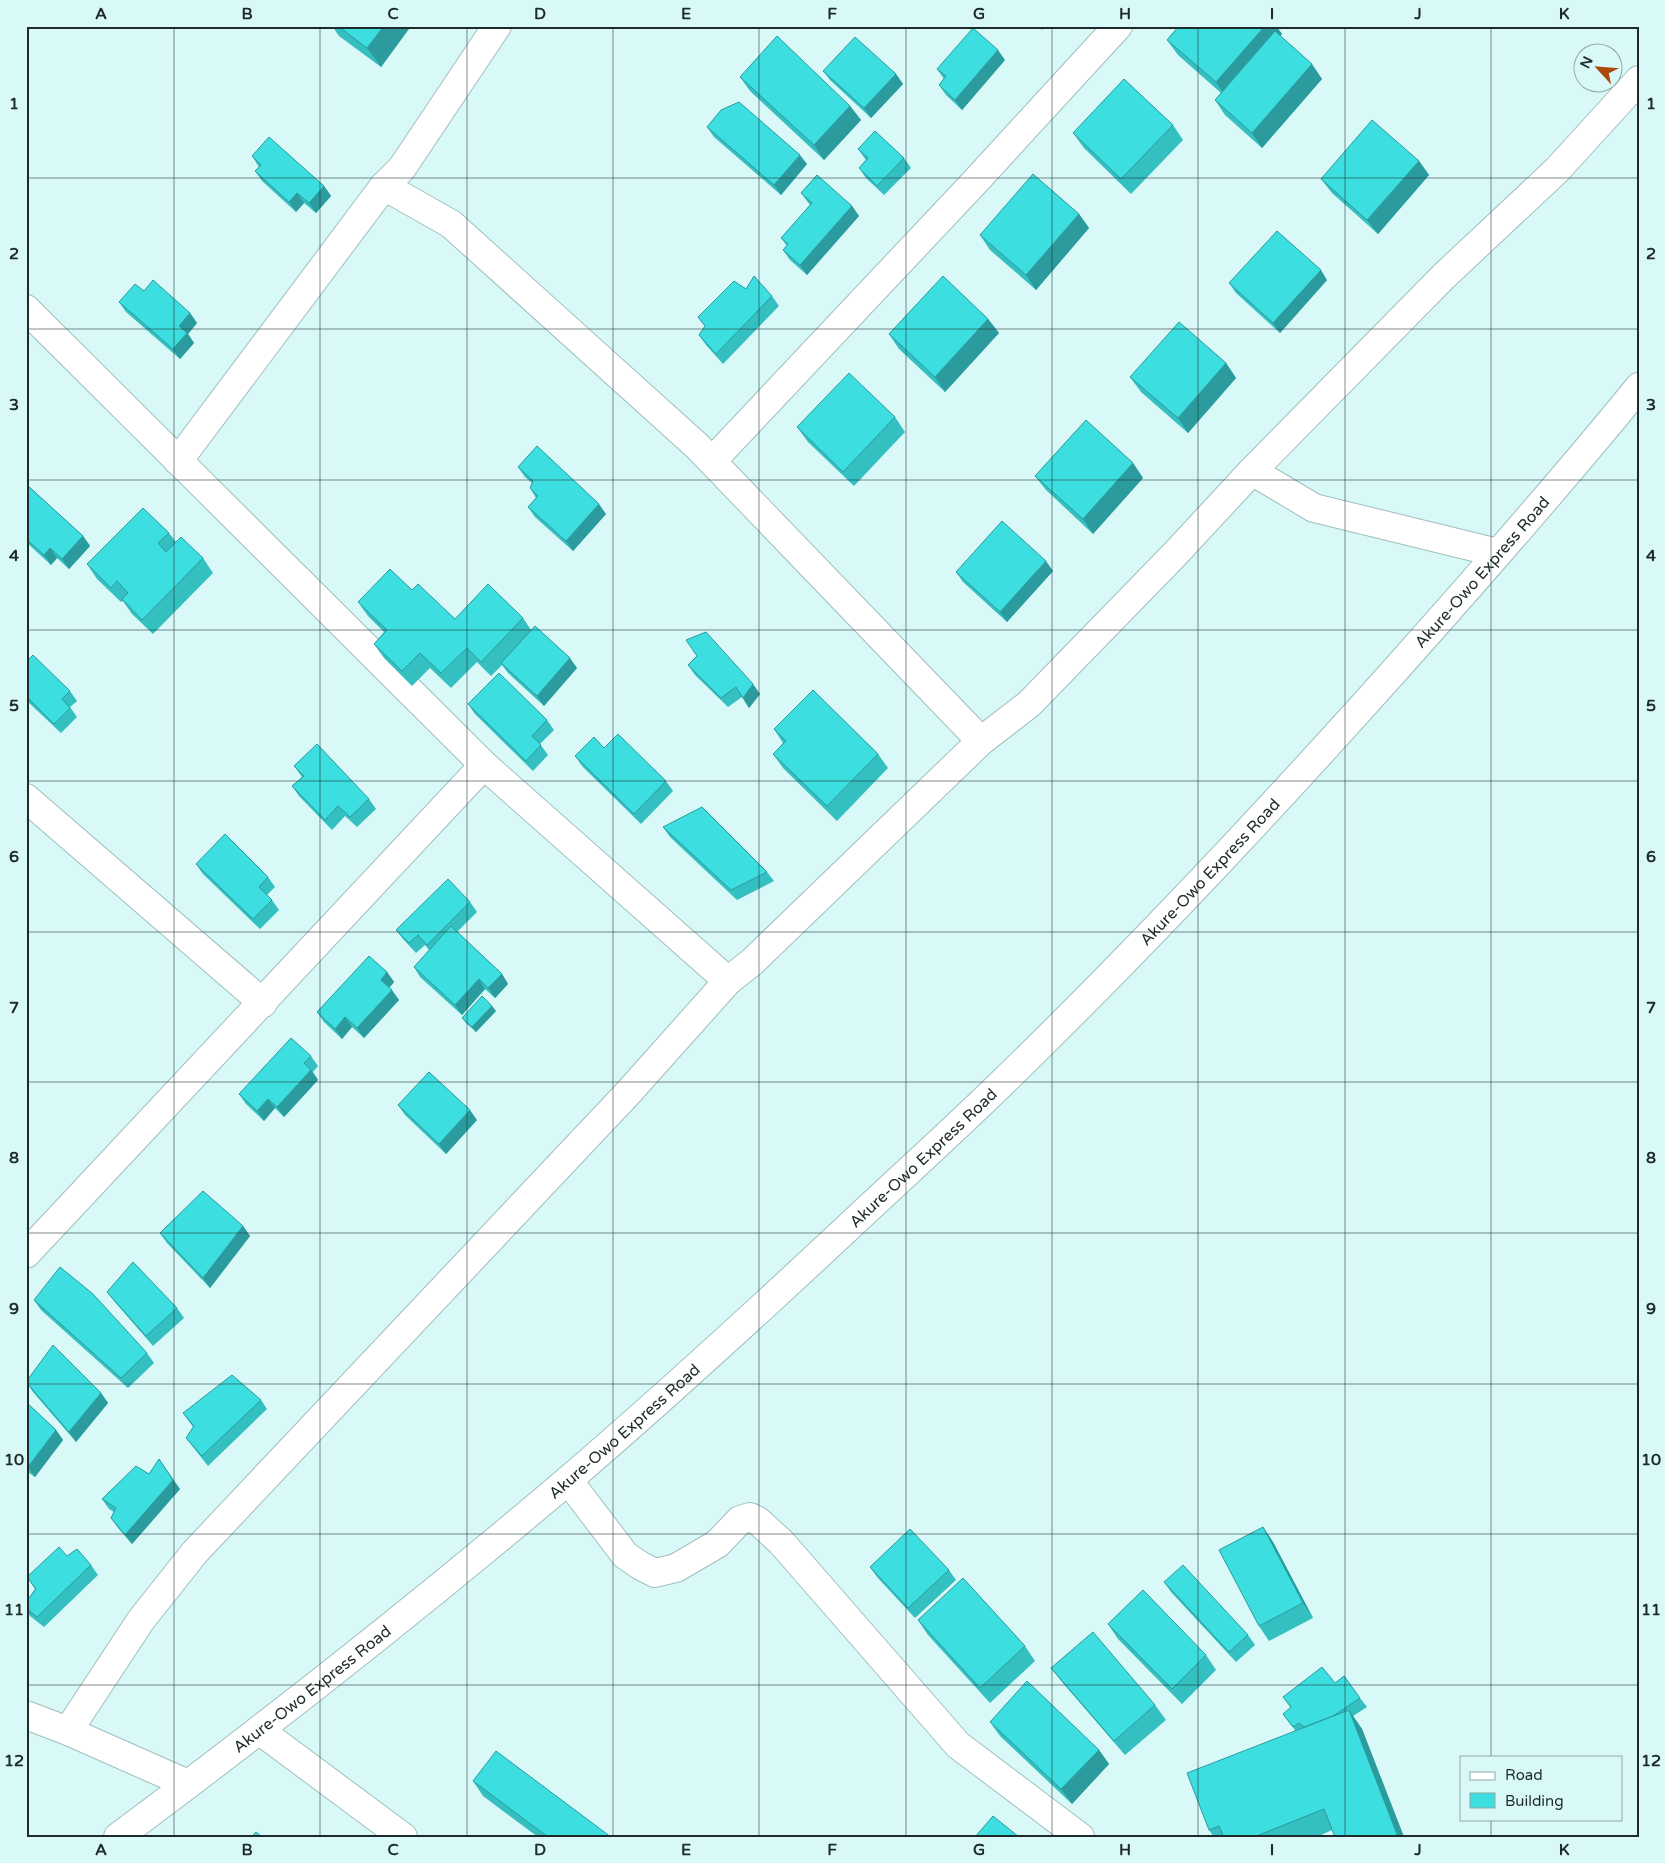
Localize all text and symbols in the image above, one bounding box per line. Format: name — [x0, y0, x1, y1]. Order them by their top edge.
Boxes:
text: A — [95, 4, 107, 24]
text: B — [241, 4, 253, 24]
text: C — [387, 4, 399, 24]
text: D — [534, 4, 546, 24]
text: E — [681, 4, 691, 24]
text: F — [827, 4, 837, 24]
text: G — [973, 4, 985, 24]
text: H — [1119, 4, 1131, 24]
text: I — [1270, 4, 1274, 24]
text: J — [1413, 4, 1422, 24]
text: K — [1559, 4, 1570, 24]
north arrow — [1572, 42, 1622, 92]
text: N — [1577, 54, 1597, 71]
text: 1 — [9, 94, 19, 114]
text: 1 — [1646, 94, 1656, 114]
text: 2 — [9, 244, 19, 264]
text: 2 — [1646, 244, 1656, 264]
text: 3 — [9, 395, 19, 415]
text: 3 — [1646, 395, 1656, 415]
street label: Akure-Owo Express Road — [1411, 493, 1554, 652]
text: 4 — [9, 546, 19, 566]
text: 4 — [1646, 546, 1656, 566]
text: 5 — [9, 696, 19, 716]
text: 5 — [1646, 696, 1656, 716]
street label: Akure-Owo Express Road — [1136, 795, 1285, 950]
text: 6 — [9, 847, 19, 867]
text: 6 — [1646, 847, 1656, 867]
text: 7 — [9, 998, 19, 1018]
text: 7 — [1646, 998, 1656, 1018]
street label: Akure-Owo Express Road — [845, 1084, 1002, 1232]
text: 8 — [9, 1148, 19, 1168]
text: 8 — [1646, 1148, 1656, 1168]
text: 9 — [9, 1299, 19, 1319]
text: 9 — [1646, 1299, 1656, 1319]
street label: Akure-Owo Express Road — [545, 1360, 704, 1503]
text: 10 — [4, 1450, 24, 1470]
text: 10 — [1641, 1450, 1661, 1470]
text: 11 — [4, 1600, 24, 1620]
text: 11 — [1641, 1600, 1661, 1620]
street label: Akure-Owo Express Road — [229, 1621, 395, 1757]
text: 12 — [4, 1751, 24, 1771]
text: 12 — [1641, 1751, 1661, 1771]
legend — [1460, 1756, 1622, 1820]
text: Road — [1505, 1766, 1543, 1784]
text: Building — [1505, 1792, 1564, 1810]
text: A — [95, 1840, 107, 1860]
text: B — [241, 1840, 253, 1860]
text: C — [387, 1840, 399, 1860]
text: D — [534, 1840, 546, 1860]
text: E — [681, 1840, 691, 1860]
text: F — [827, 1840, 837, 1860]
text: G — [973, 1840, 985, 1860]
text: H — [1119, 1840, 1131, 1860]
text: I — [1270, 1840, 1274, 1860]
text: J — [1413, 1840, 1422, 1860]
text: K — [1559, 1840, 1570, 1860]

